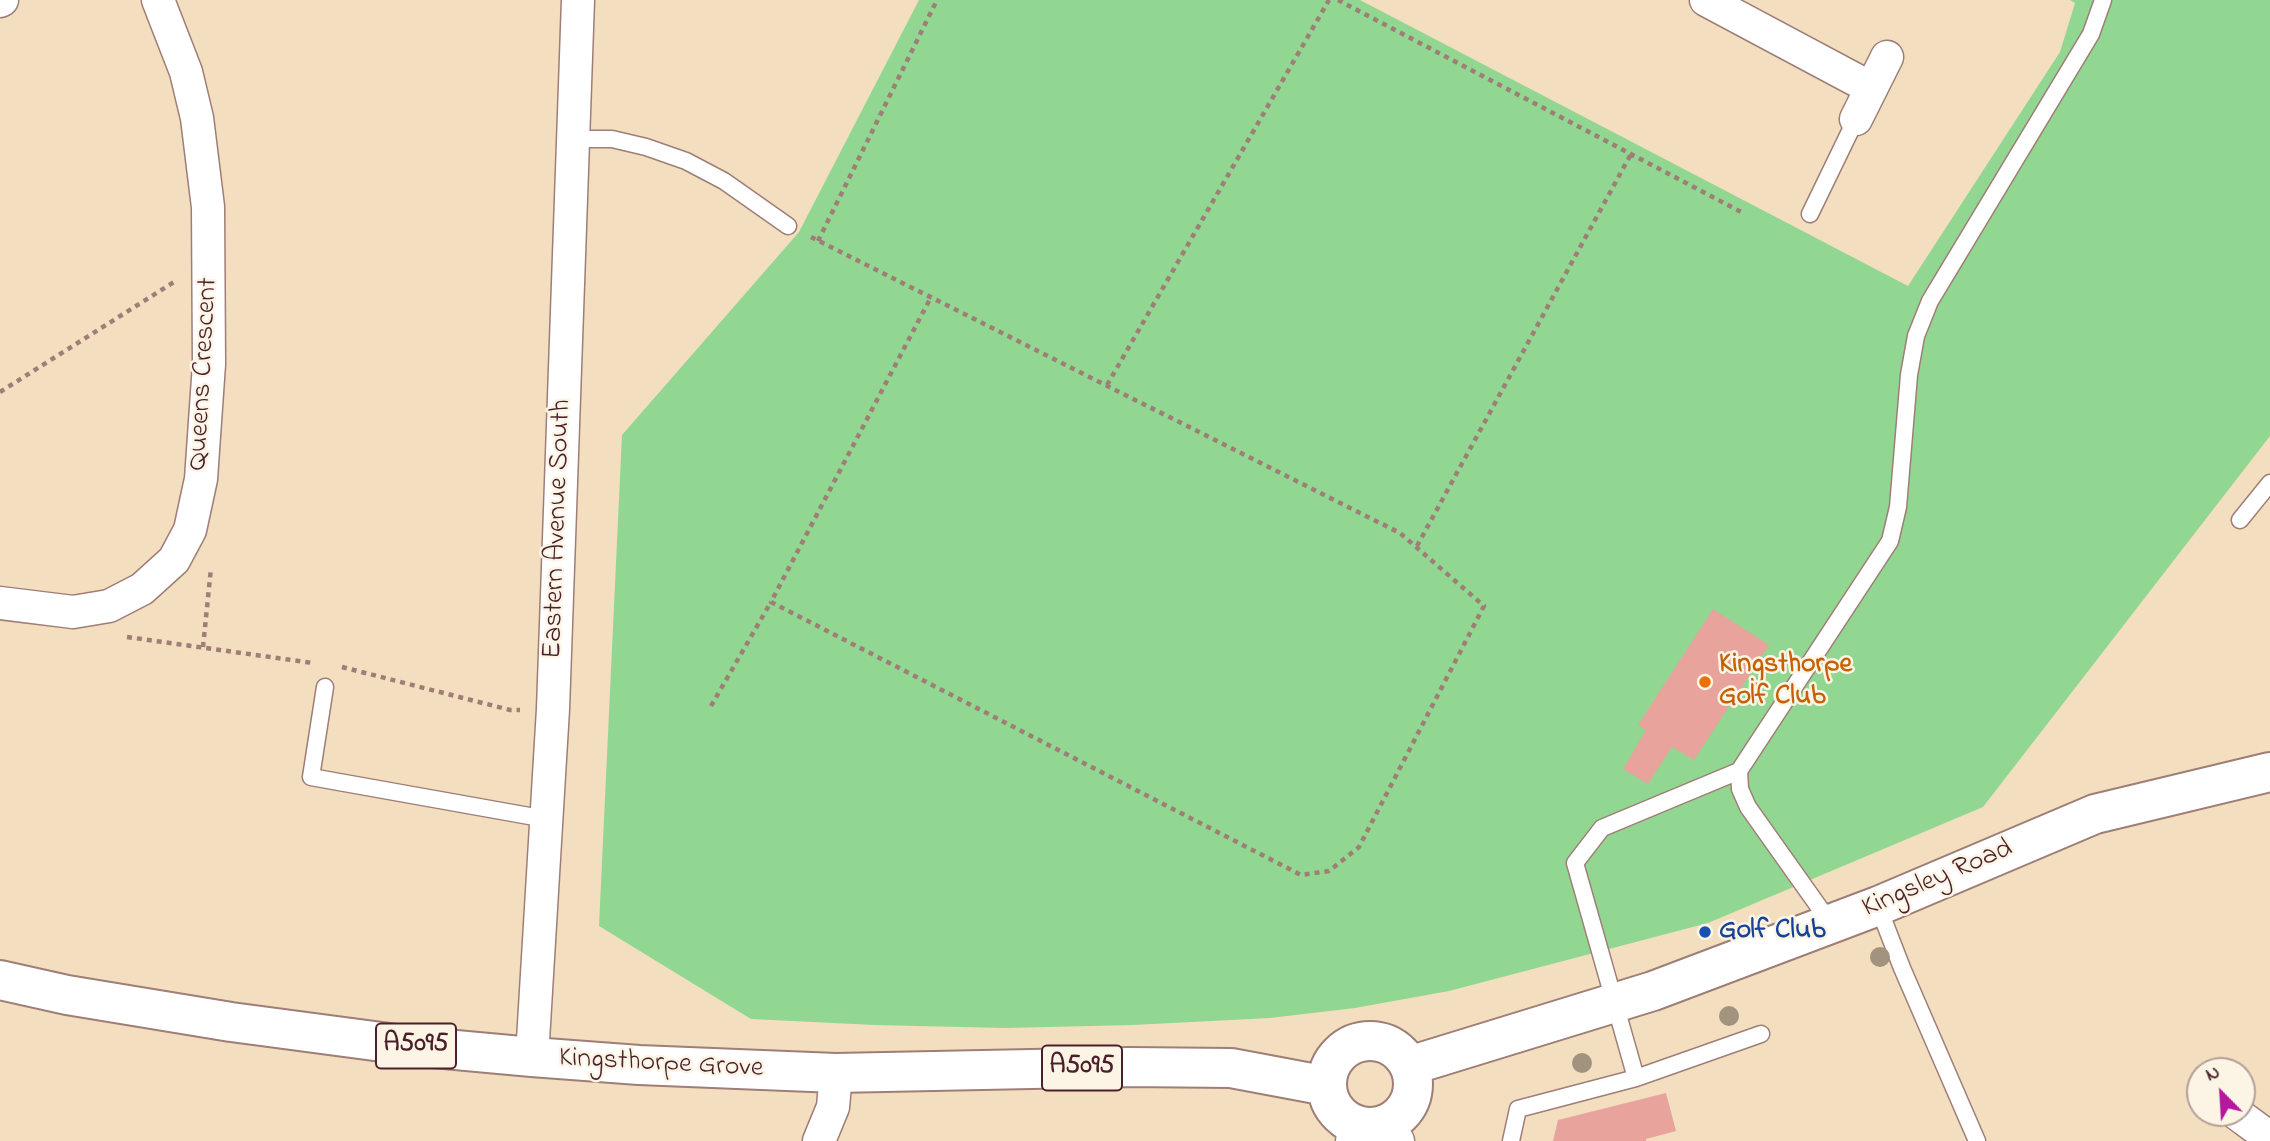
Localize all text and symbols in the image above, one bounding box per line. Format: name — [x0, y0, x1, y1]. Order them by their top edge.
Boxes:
street label: Queens Crescent — [183, 277, 227, 471]
street label: Eastern Avenue South — [538, 399, 580, 659]
place label: Kingsthorpe Golf Club — [1719, 649, 1852, 715]
marker: Kingsthorpe Golf Club — [1697, 674, 1713, 690]
street label: Kingsley Road — [1858, 833, 2018, 927]
place label: Golf Club — [1719, 915, 1826, 949]
marker: Golf Club — [1697, 924, 1713, 940]
road number: A5095 — [376, 1023, 456, 1068]
street label: Kingsthorpe Grove — [558, 1043, 764, 1087]
road number: A5095 — [1042, 1046, 1122, 1091]
north arrow — [2186, 1057, 2256, 1127]
text: N — [2202, 1059, 2224, 1089]

